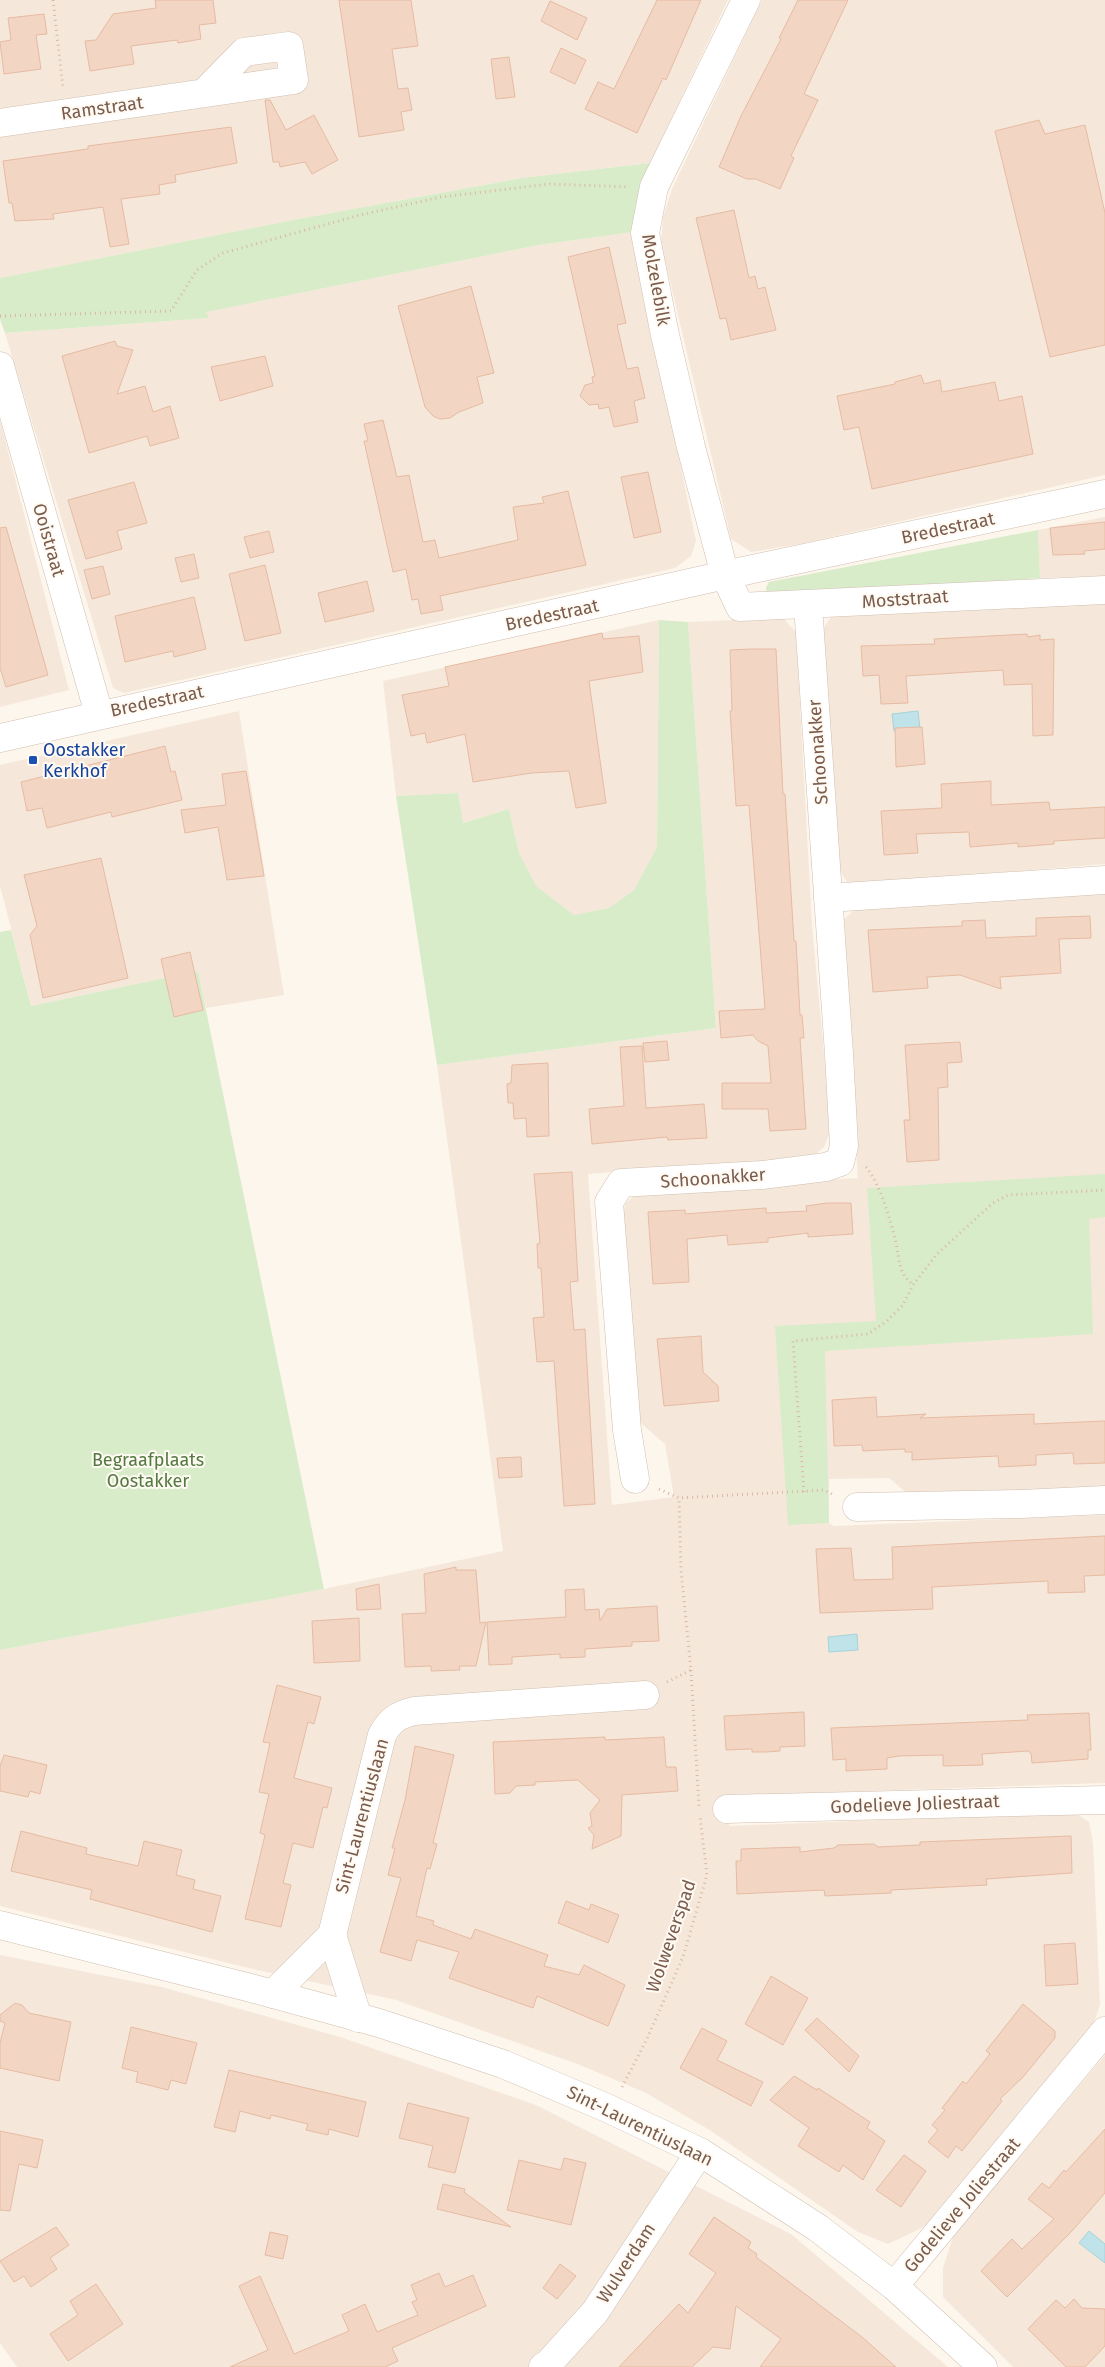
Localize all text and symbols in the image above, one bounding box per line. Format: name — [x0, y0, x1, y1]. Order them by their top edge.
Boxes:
street label: Ramstraat — [59, 91, 145, 125]
street label: Molzelebilk — [637, 232, 675, 328]
street label: Ooistraat — [28, 501, 70, 580]
street label: Bredestraat — [899, 507, 997, 549]
street label: Moststraat — [861, 585, 949, 613]
street label: Bredestraat — [503, 594, 601, 636]
street label: Bredestraat — [108, 680, 206, 722]
street label: Schoonakker — [803, 699, 833, 805]
place label: Oostakker Kerkhof — [43, 739, 126, 782]
marker: Oostakker Kerkhof — [27, 754, 39, 766]
street label: Schoonakker — [660, 1163, 766, 1193]
park label: Begraafplaats Oostakker — [92, 1449, 204, 1492]
street label: Sint-Laurentiuslaan — [331, 1736, 393, 1896]
street label: Godelieve Joliestraat — [830, 1790, 1000, 1818]
street label: Wolweverspad — [641, 1877, 701, 1995]
street label: Sint-Laurentiuslaan — [563, 2081, 717, 2171]
street label: Godelieve Joliestraat — [899, 2133, 1025, 2277]
street label: Wulverdam — [592, 2219, 660, 2307]

